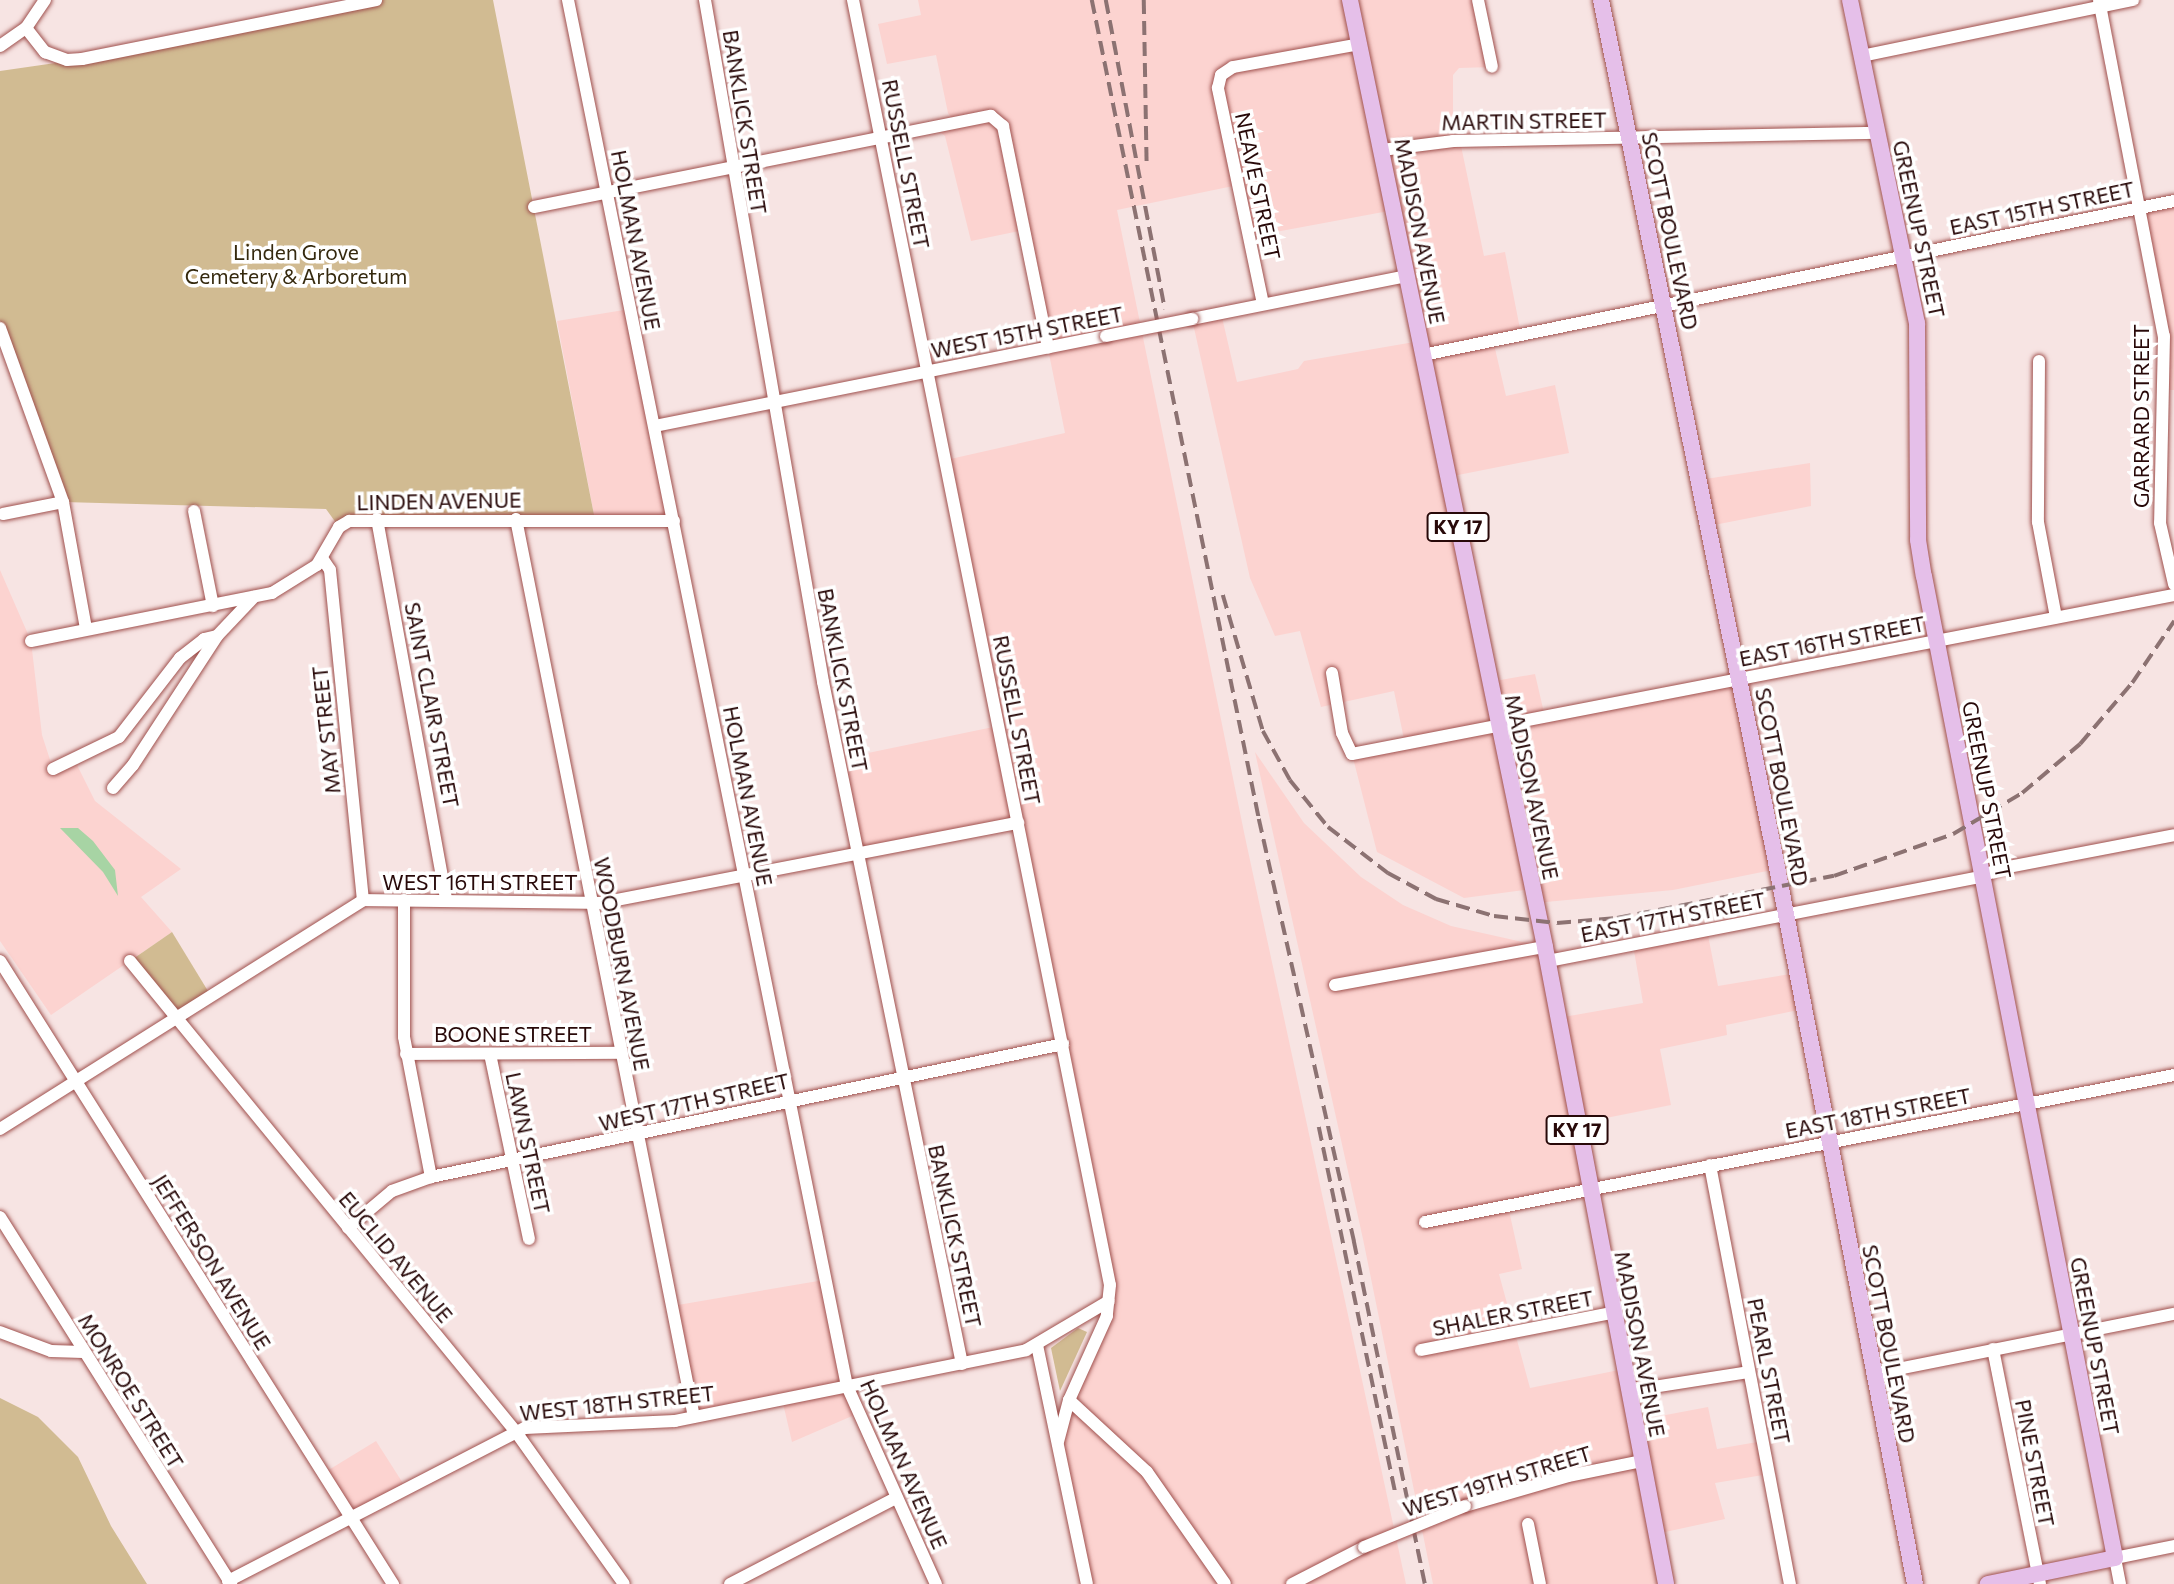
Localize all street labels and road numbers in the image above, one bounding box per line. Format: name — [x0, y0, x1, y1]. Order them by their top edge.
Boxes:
street label: BANKLICK STREET — [718, 28, 772, 216]
street label: RUSSELL STREET — [877, 77, 935, 251]
street label: MARTIN STREET — [1441, 107, 1607, 135]
street label: NEAVE STREET — [1230, 110, 1286, 262]
street label: SCOTT BOULEVARD — [1637, 130, 1703, 332]
street label: MADISON AVENUE — [1390, 136, 1450, 326]
street label: GREENUP STREET — [1888, 138, 1950, 320]
street label: HOLMAN AVENUE — [606, 148, 666, 332]
street label: EAST 15TH STREET — [1947, 176, 2137, 240]
street label: WEST 15TH STREET — [929, 301, 1125, 363]
street label: GARRARD STREET — [2128, 324, 2154, 508]
street label: LINDEN AVENUE — [356, 487, 522, 515]
road number: KY 17 — [1426, 512, 1490, 542]
street label: BANKLICK STREET — [813, 586, 873, 774]
street label: SAINT CLAIR STREET — [400, 600, 464, 810]
street label: EAST 16TH STREET — [1737, 611, 1927, 671]
street label: RUSSELL STREET — [988, 633, 1046, 807]
street label: MAY STREET — [307, 665, 345, 795]
street label: SCOTT BOULEVARD — [1750, 686, 1814, 888]
street label: MADISON AVENUE — [1500, 692, 1564, 882]
street label: GREENUP STREET — [1957, 699, 2017, 881]
street label: HOLMAN AVENUE — [718, 704, 778, 888]
street label: WOODBURN AVENUE — [589, 855, 655, 1073]
street label: WEST 16TH STREET — [382, 869, 578, 895]
street label: EAST 17TH STREET — [1578, 887, 1768, 947]
street label: BOONE STREET — [434, 1021, 592, 1047]
street label: WEST 17TH STREET — [596, 1068, 792, 1136]
street label: LAWN STREET — [501, 1070, 555, 1216]
street label: EAST 18TH STREET — [1783, 1083, 1973, 1143]
road number: KY 17 — [1546, 1114, 1608, 1146]
street label: BANKLICK STREET — [923, 1142, 987, 1330]
street label: JEFFERSON AVENUE — [148, 1170, 276, 1354]
street label: EUCLID AVENUE — [334, 1186, 458, 1328]
street label: SCOTT BOULEVARD — [1857, 1243, 1921, 1445]
street label: MADISON AVENUE — [1610, 1249, 1670, 1439]
street label: GREENUP STREET — [2065, 1255, 2125, 1437]
street label: SHALER STREET — [1431, 1285, 1595, 1341]
street label: PEARL STREET — [1742, 1296, 1796, 1446]
street label: MONROE STREET — [73, 1309, 189, 1473]
street label: HOLMAN AVENUE — [855, 1375, 953, 1553]
street label: WEST 18TH STREET — [518, 1380, 716, 1426]
street label: PINE STREET — [2010, 1397, 2060, 1529]
street label: WEST 19TH STREET — [1400, 1440, 1594, 1522]

